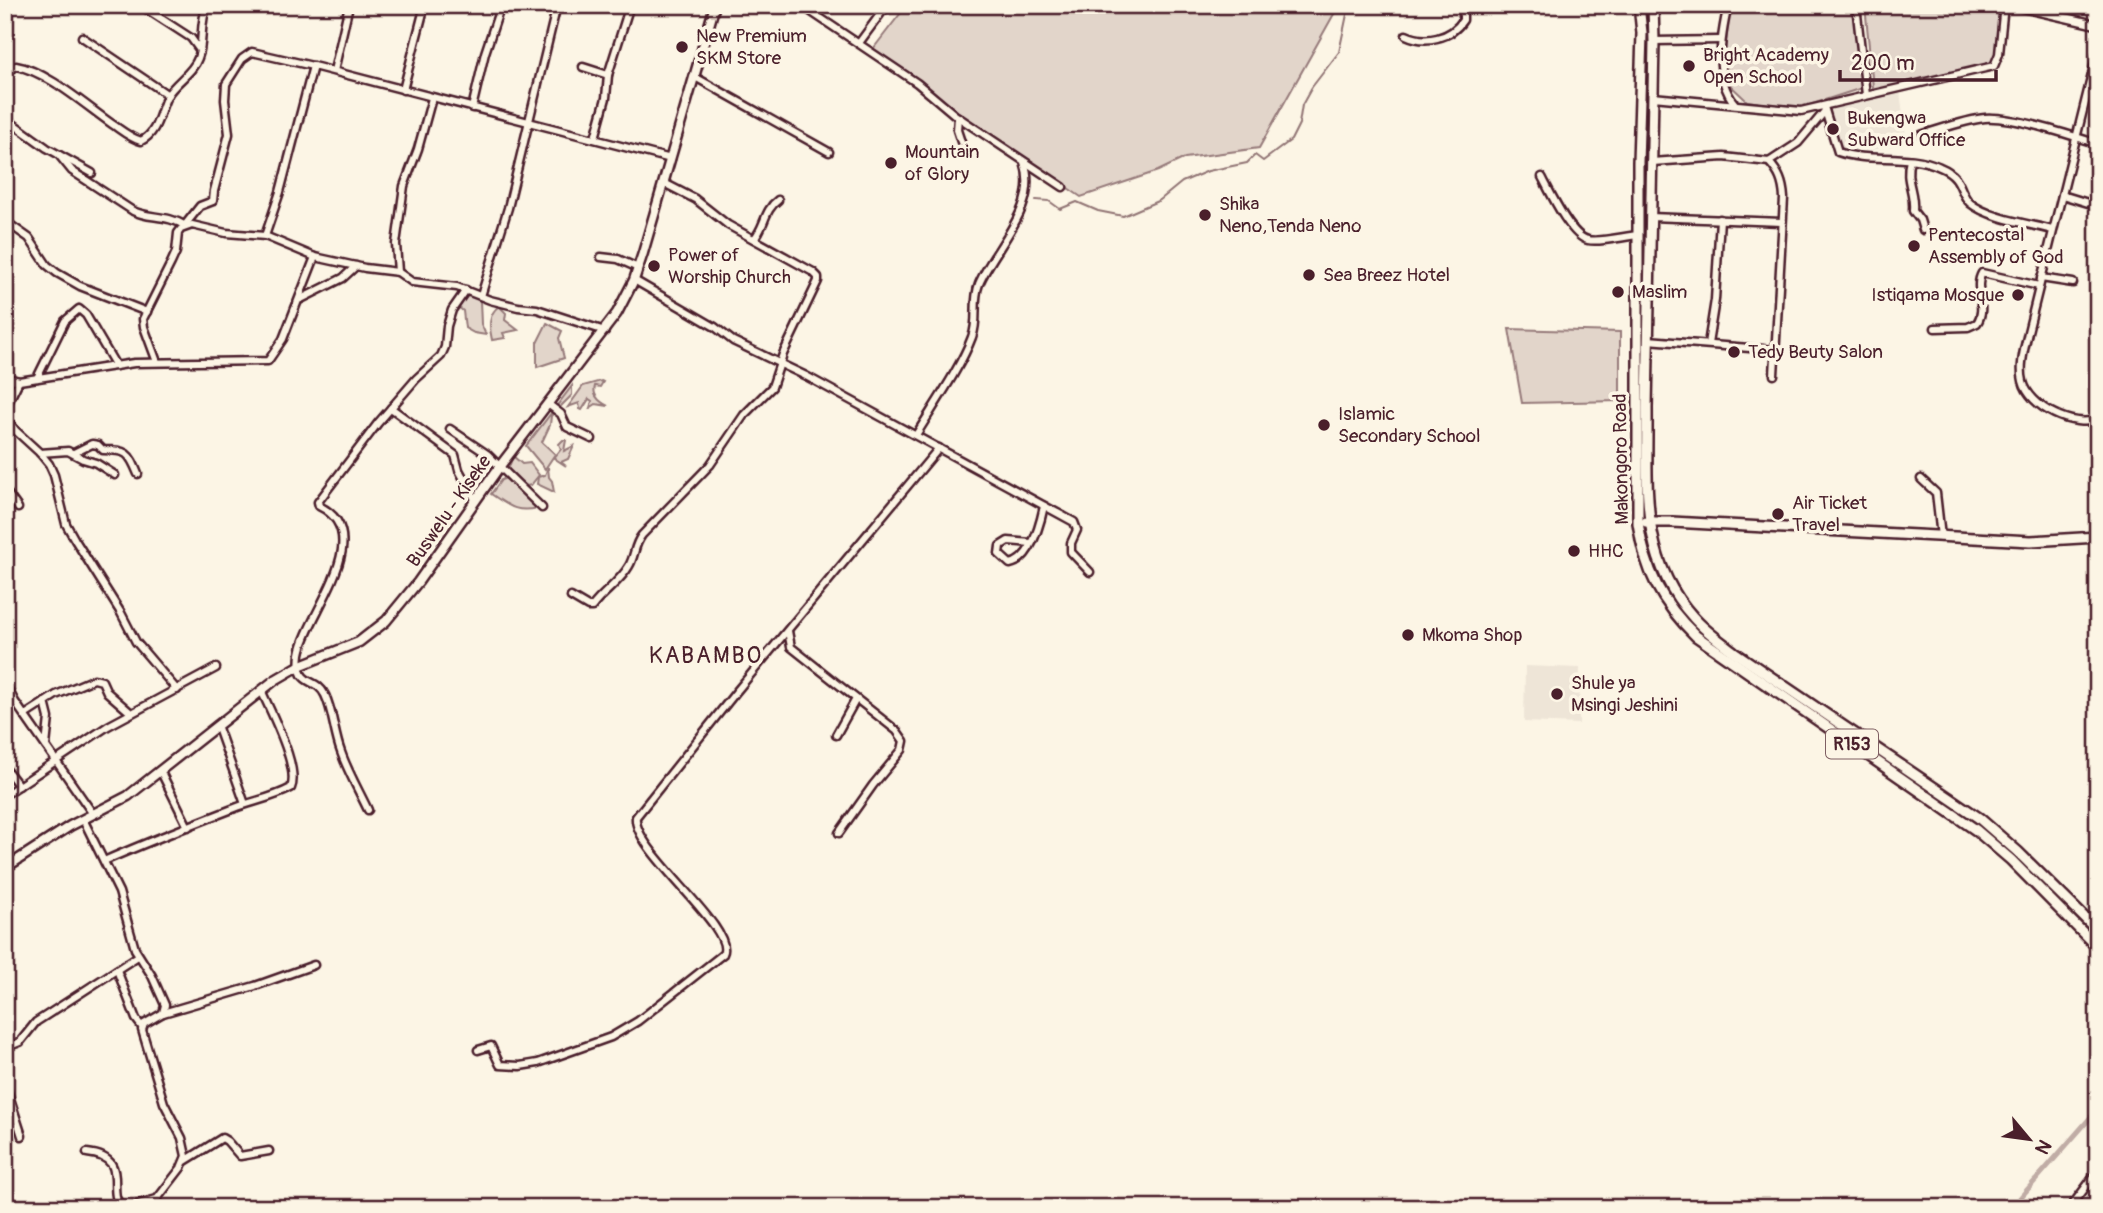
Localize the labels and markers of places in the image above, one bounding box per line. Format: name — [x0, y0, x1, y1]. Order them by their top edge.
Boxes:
place label: New Premium SKM Store — [696, 24, 807, 70]
marker: New Premium SKM Store — [674, 39, 690, 55]
place label: Bright Academy Open School — [1703, 43, 1829, 89]
marker: Bright Academy Open School — [1681, 58, 1697, 74]
place label: Bukengwa Subward Office — [1847, 106, 1966, 152]
marker: Bukengwa Subward Office — [1825, 121, 1841, 137]
place label: Mountain of Glory — [905, 140, 979, 186]
marker: Mountain of Glory — [883, 155, 899, 171]
place label: Shika Neno,Tenda Neno — [1219, 192, 1362, 238]
marker: Shika Neno,Tenda Neno — [1197, 207, 1213, 223]
place label: Pentecostal Assembly of God — [1928, 223, 2064, 269]
marker: Pentecostal Assembly of God — [1906, 238, 1922, 254]
place label: Power of Worship Church — [668, 243, 791, 289]
marker: Power of Worship Church — [646, 258, 662, 274]
place label: Sea Breez Hotel — [1323, 263, 1450, 287]
marker: Sea Breez Hotel — [1301, 267, 1317, 283]
place label: Maslim — [1632, 280, 1687, 304]
place label: Istiqama Mosque — [1871, 283, 2005, 307]
marker: Maslim — [1610, 284, 1626, 300]
marker: Istiqama Mosque — [2010, 287, 2026, 303]
place label: Tedy Beuty Salon — [1748, 340, 1883, 364]
marker: Tedy Beuty Salon — [1726, 344, 1742, 360]
place label: Islamic Secondary School — [1338, 402, 1481, 448]
marker: Islamic Secondary School — [1316, 417, 1332, 433]
place label: Air Ticket Travel — [1792, 491, 1867, 537]
marker: Air Ticket Travel — [1770, 506, 1786, 522]
place label: HHC — [1588, 539, 1624, 563]
marker: HHC — [1566, 543, 1582, 559]
place label: Mkoma Shop — [1422, 623, 1522, 647]
marker: Mkoma Shop — [1400, 627, 1416, 643]
place label: Shule ya Msingi Jeshini — [1571, 671, 1678, 717]
marker: Shule ya Msingi Jeshini — [1549, 686, 1565, 702]

